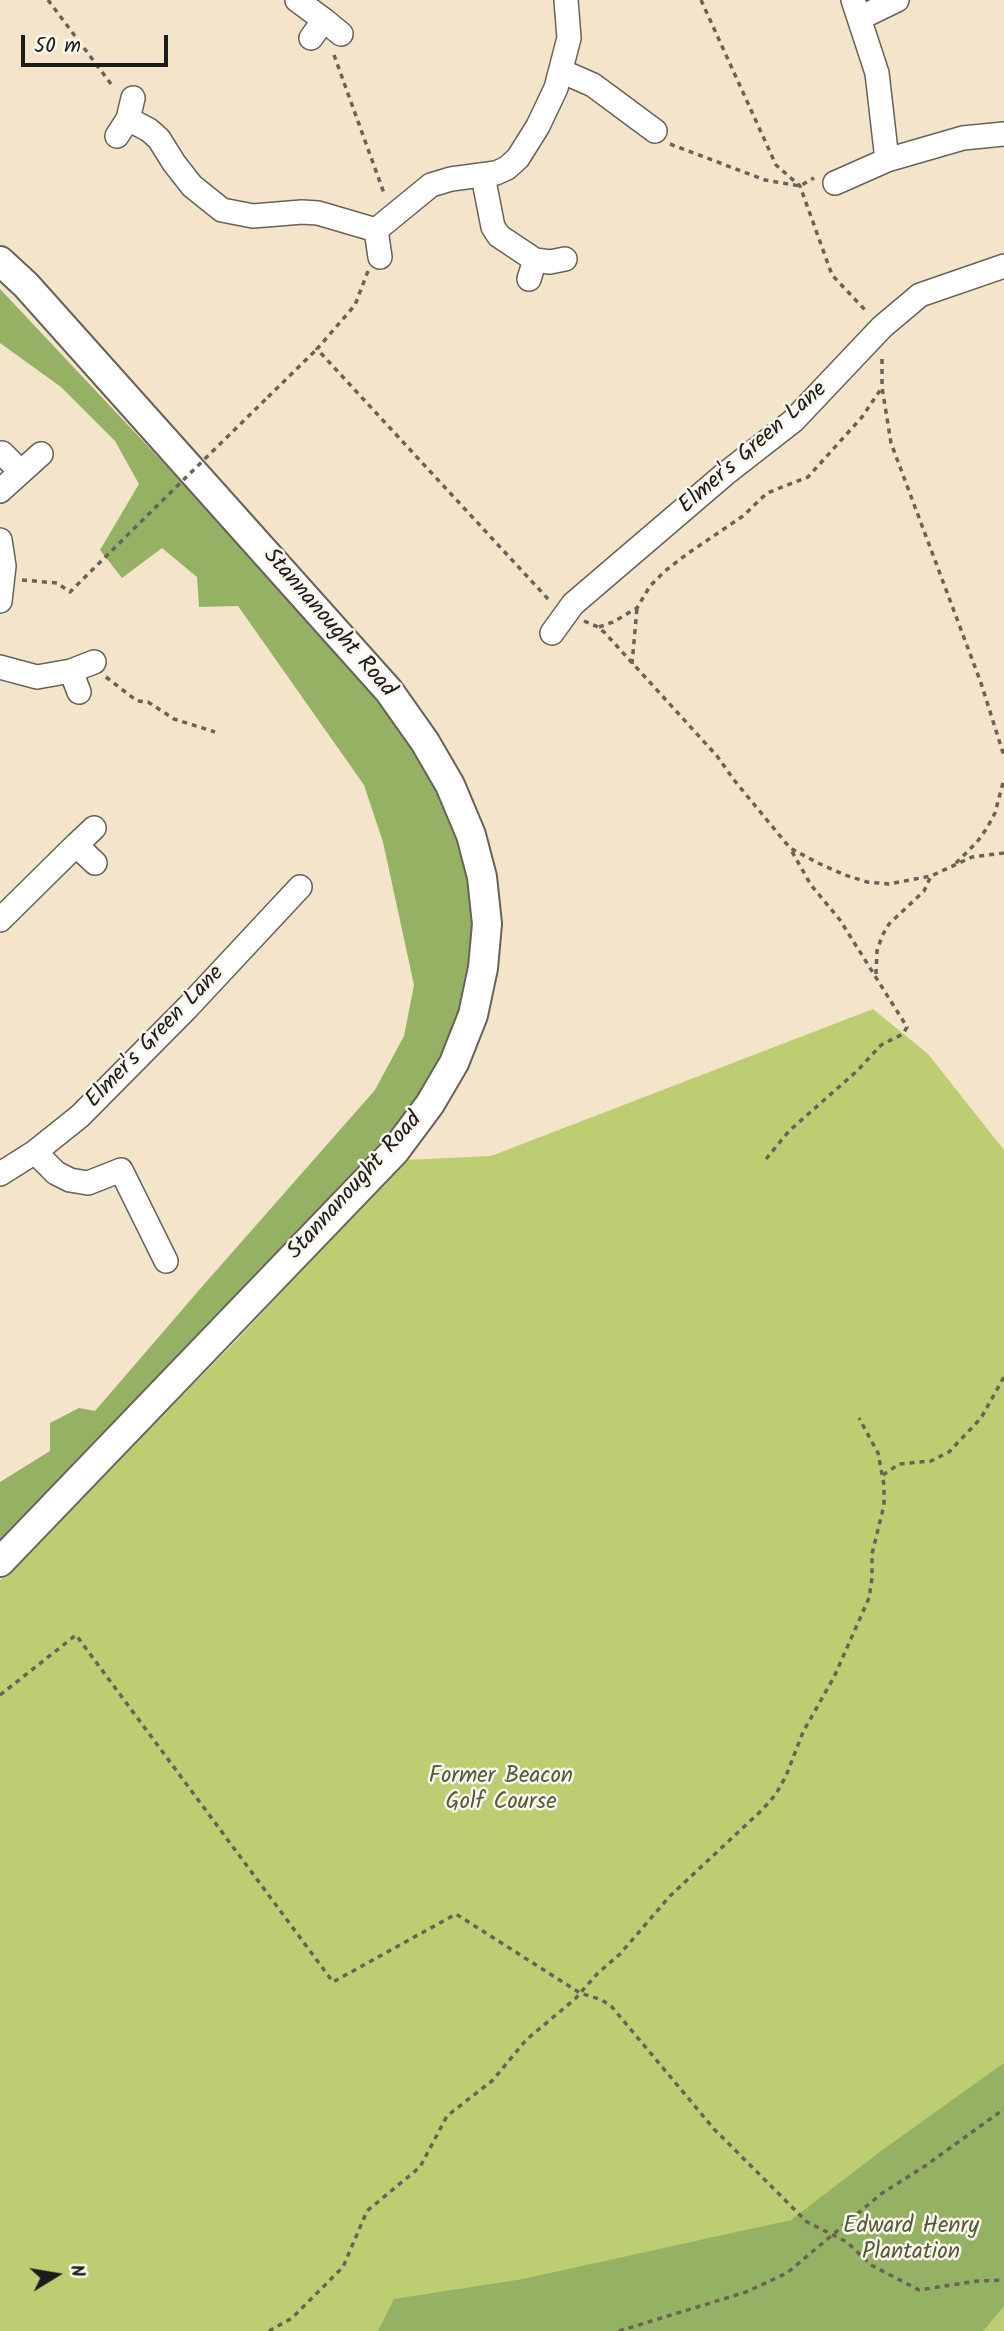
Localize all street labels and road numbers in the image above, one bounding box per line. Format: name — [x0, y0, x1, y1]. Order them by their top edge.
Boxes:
street label: Elmer's Green Lane — [674, 377, 834, 521]
street label: Stannanought Road — [256, 544, 400, 704]
street label: Elmer's Green Lane — [81, 961, 231, 1115]
street label: Stannanought Road — [283, 1108, 429, 1266]

